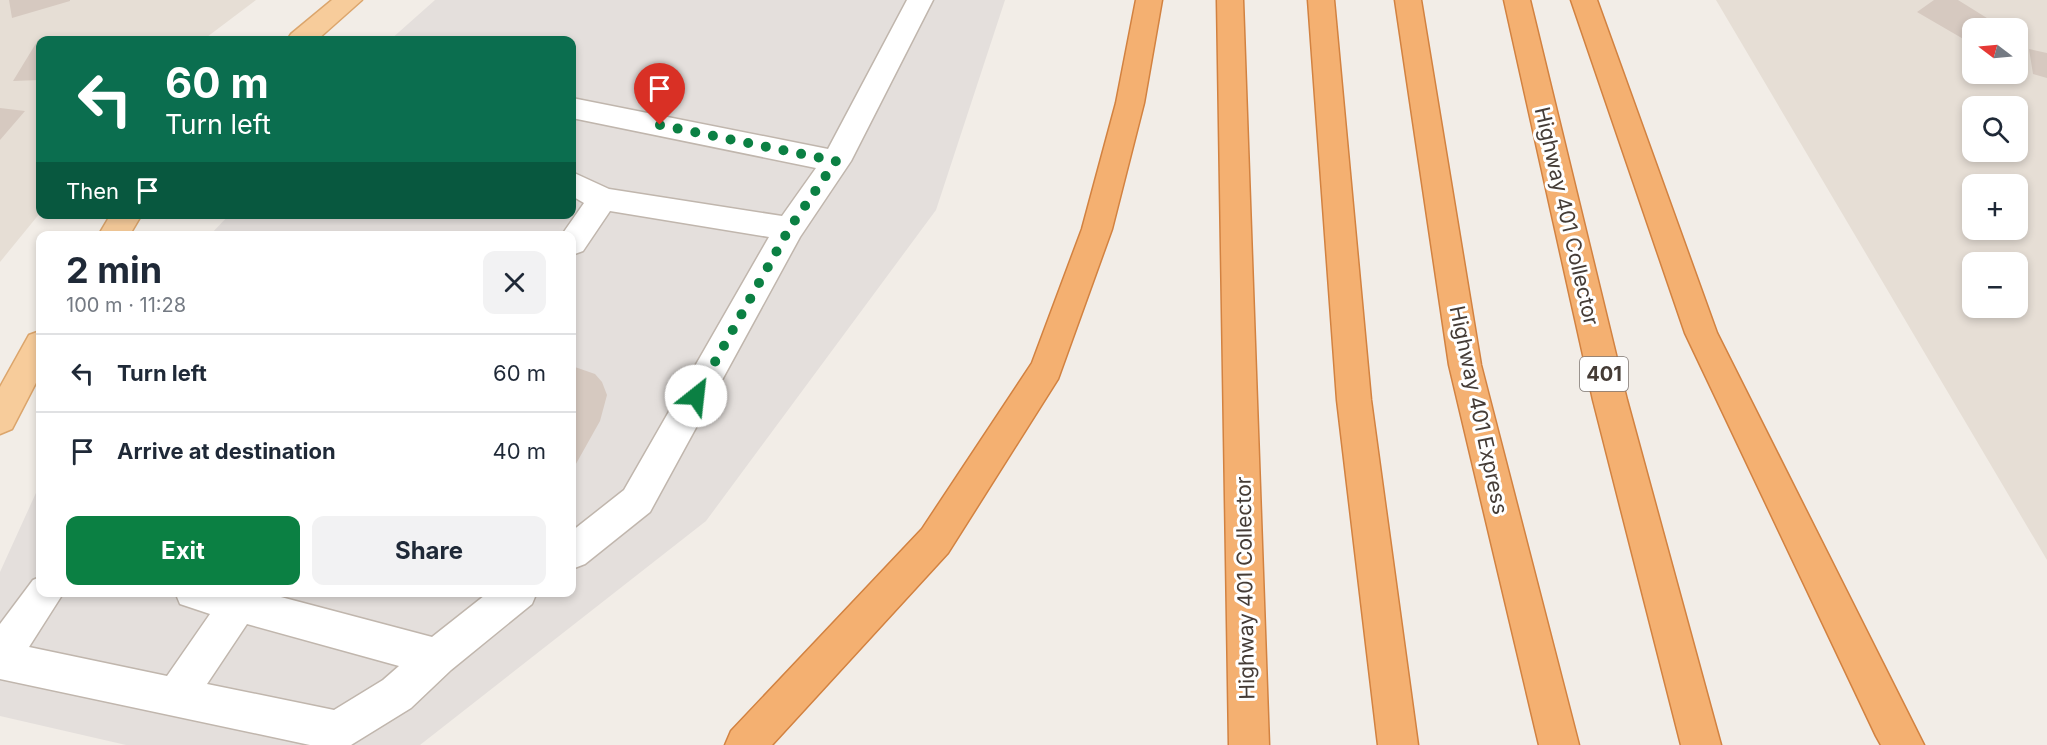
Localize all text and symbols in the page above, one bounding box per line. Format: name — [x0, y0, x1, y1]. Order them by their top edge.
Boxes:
north arrow — [1962, 18, 2028, 84]
map controls — [1962, 18, 2028, 318]
text: 60 m — [165, 57, 269, 108]
icon: left — [66, 60, 144, 138]
pin — [634, 63, 685, 125]
icon: arrive — [643, 72, 676, 105]
button: search — [1962, 96, 2028, 162]
street label: Highway 401 Collector — [1530, 104, 1604, 328]
text: Turn left — [165, 108, 271, 141]
icon: arrive — [131, 174, 164, 207]
button: + — [1962, 174, 2028, 240]
text: Then — [66, 178, 119, 204]
text: 2 min — [66, 248, 162, 292]
button: close — [483, 251, 546, 314]
button: − — [1962, 252, 2028, 318]
text: 100 m · 11:28 — [66, 293, 186, 317]
street label: Highway 401 Express — [1445, 303, 1513, 517]
icon: left — [66, 357, 99, 390]
road number: 401 — [1580, 357, 1628, 391]
text: Turn left — [117, 360, 207, 386]
text: 60 m — [493, 360, 546, 386]
position arrow — [664, 364, 728, 428]
icon: arrive — [66, 435, 99, 468]
text: Arrive at destination — [117, 438, 336, 464]
text: 40 m — [492, 438, 546, 464]
street label: Highway 401 Collector — [1231, 476, 1259, 700]
button: Exit — [66, 516, 300, 585]
button: Share — [312, 516, 546, 585]

